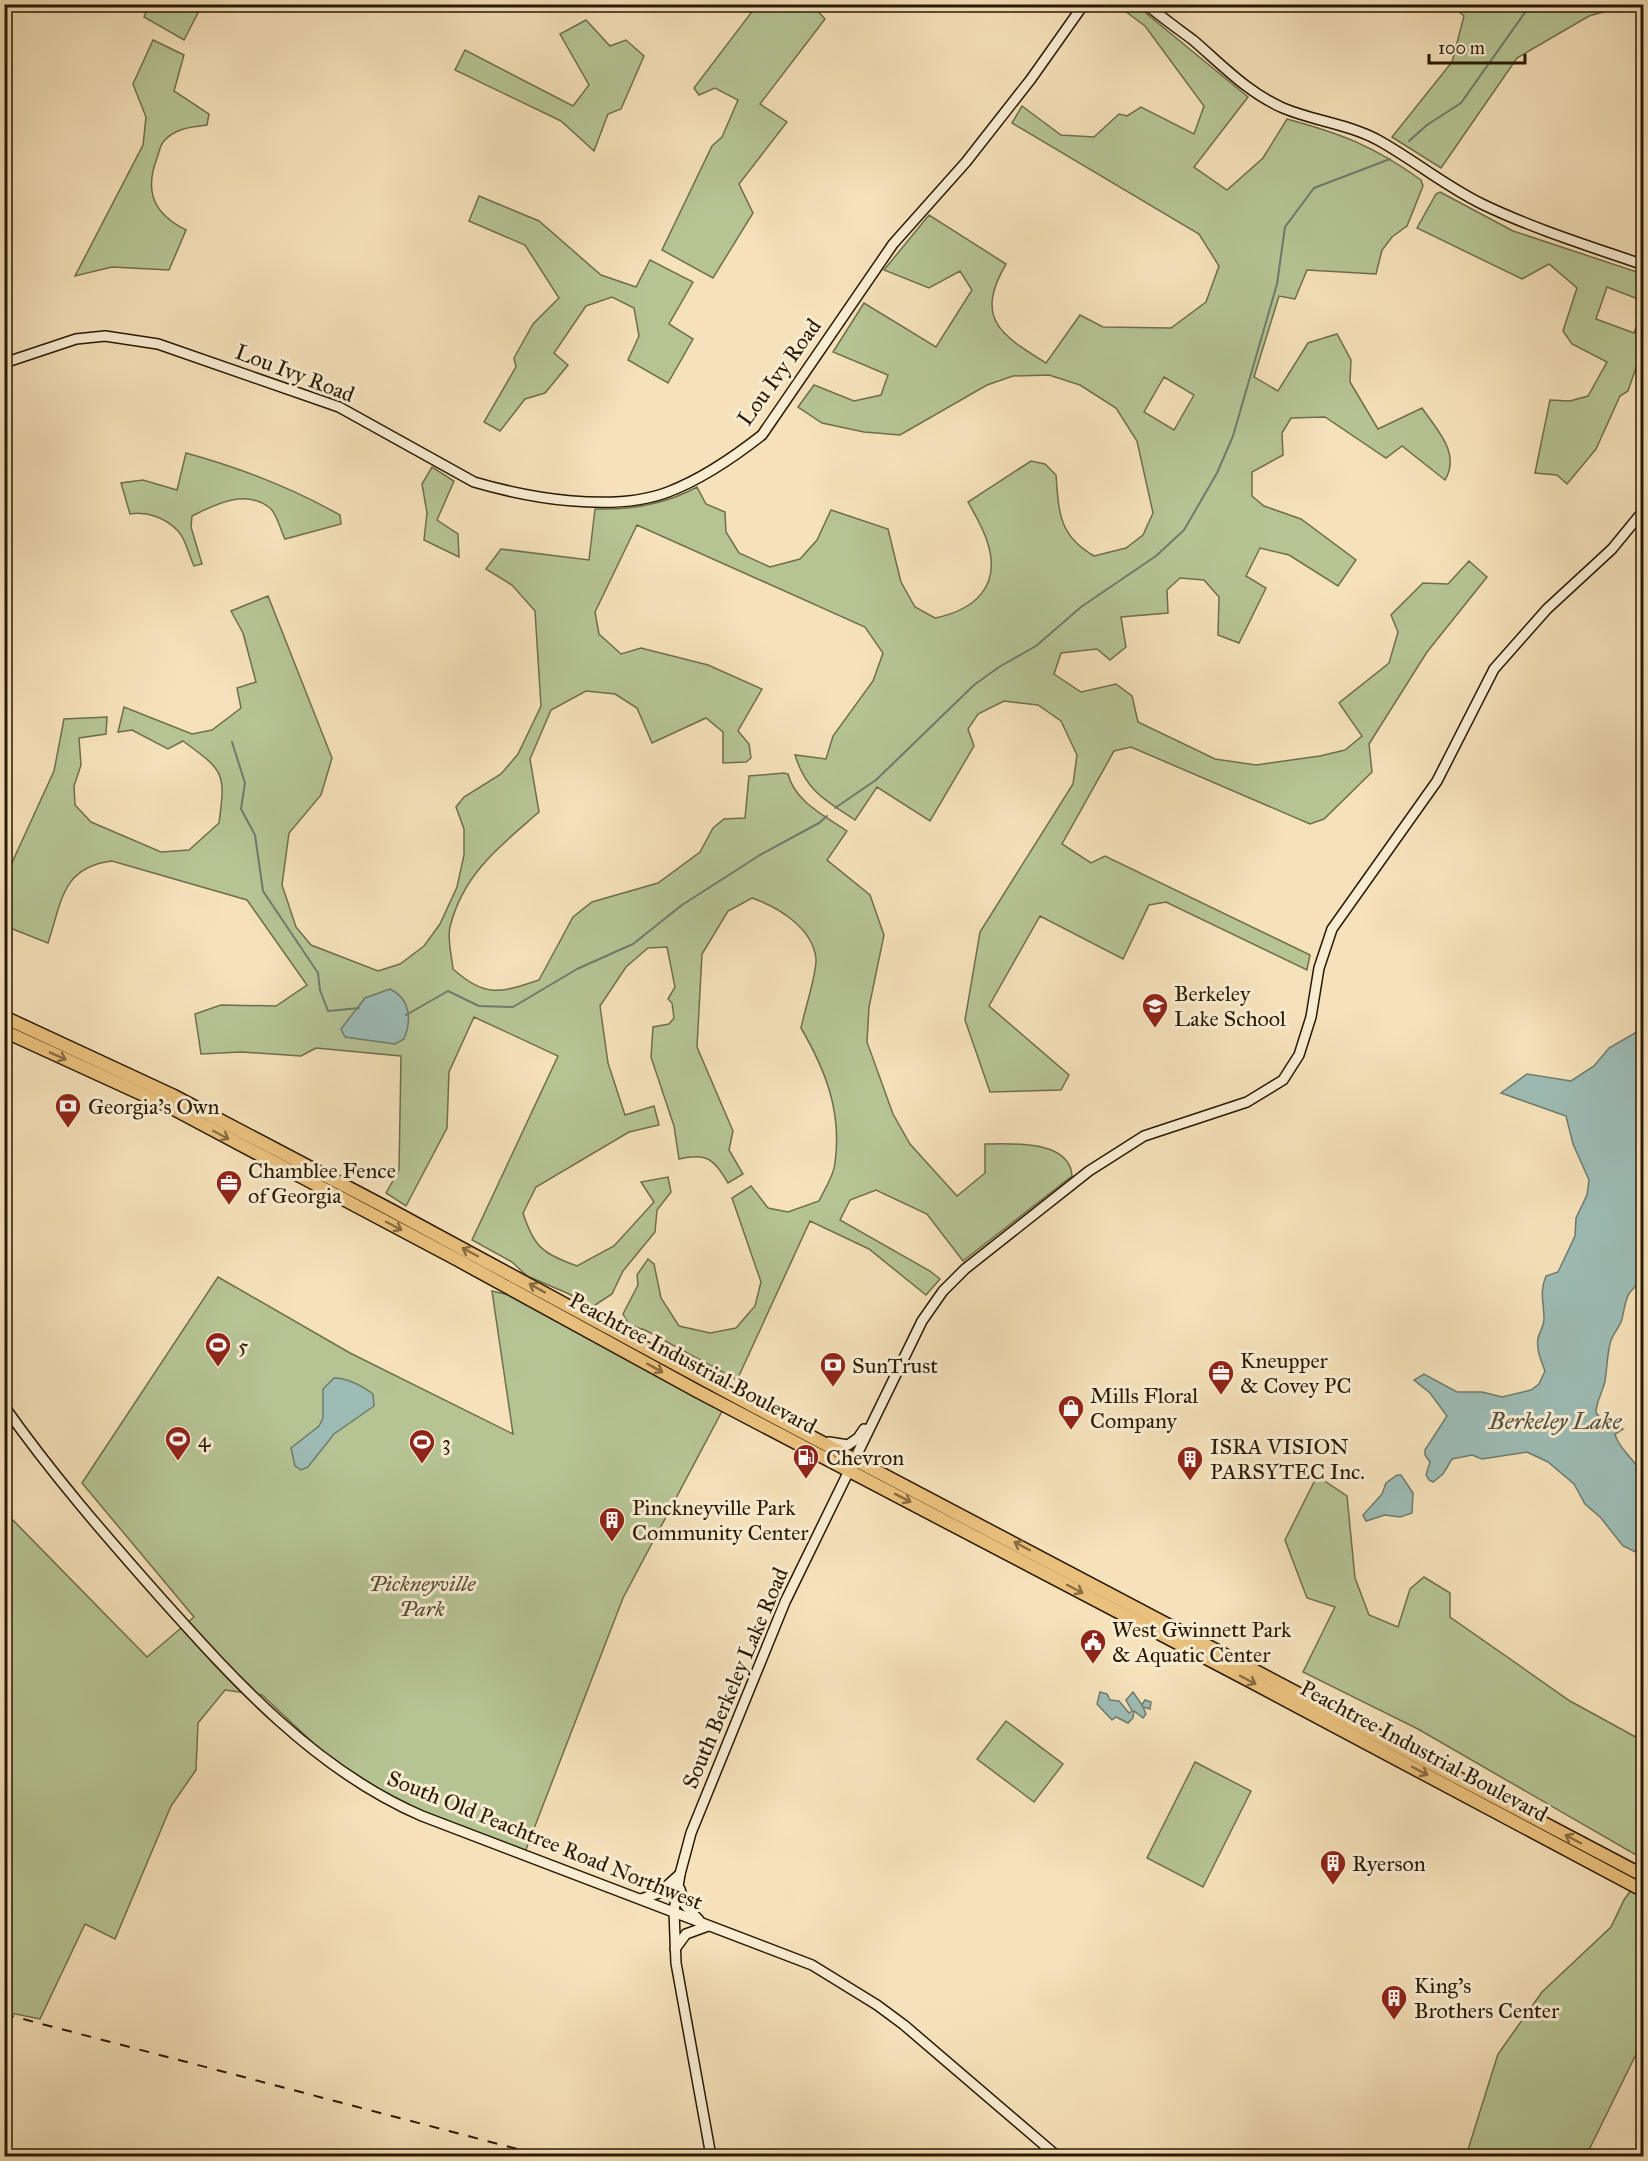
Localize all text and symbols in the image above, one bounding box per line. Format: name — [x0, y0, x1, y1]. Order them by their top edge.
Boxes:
scale bar — [1429, 27, 1525, 65]
text: 100 m — [1438, 37, 1485, 59]
street label: Lou Ivy Road — [731, 313, 827, 431]
street label: Lou Ivy Road — [232, 338, 358, 408]
place label: Berkeley Lake School — [1174, 980, 1286, 1032]
school or university icon: Berkeley Lake School — [1140, 991, 1170, 1029]
one-way arrow — [48, 1050, 66, 1062]
bank icon: Georgia's Own — [53, 1091, 83, 1129]
place label: Georgia's Own — [88, 1093, 220, 1120]
one-way arrow — [212, 1130, 230, 1141]
place label: Chamblee Fence of Georgia — [248, 1157, 396, 1209]
office icon: Chamblee Fence of Georgia — [214, 1168, 244, 1206]
one-way arrow — [384, 1221, 402, 1232]
one-way arrow — [462, 1246, 480, 1257]
one-way arrow — [529, 1282, 546, 1294]
street label: Peachtree Industrial Boulevard — [565, 1286, 821, 1440]
sports icon: 5 — [203, 1330, 233, 1368]
place label: 5 — [238, 1332, 248, 1359]
place label: Kneupper & Covey PC — [1240, 1347, 1351, 1399]
bank icon: SunTrust — [818, 1350, 848, 1388]
place label: SunTrust — [852, 1352, 938, 1379]
office icon: Kneupper & Covey PC — [1206, 1358, 1236, 1396]
one-way arrow — [646, 1362, 663, 1374]
place label: Mills Floral Company — [1090, 1382, 1198, 1434]
shop icon: Mills Floral Company — [1056, 1393, 1086, 1431]
water label: Berkeley Lake — [1488, 1406, 1622, 1436]
sports icon: 4 — [163, 1424, 193, 1462]
place label: 4 — [198, 1426, 211, 1453]
sports icon: 3 — [407, 1427, 437, 1465]
place label: 3 — [442, 1429, 451, 1456]
place label: ISRA VISION PARSYTEC Inc. — [1210, 1433, 1365, 1485]
fuel station icon: Chevron — [791, 1442, 821, 1480]
place label: Chevron — [826, 1444, 904, 1471]
building icon: ISRA VISION PARSYTEC Inc. — [1175, 1444, 1205, 1482]
one-way arrow — [893, 1492, 911, 1504]
place label: Pinckneyville Park Community Center — [632, 1494, 809, 1546]
building icon: Pinckneyville Park Community Center — [597, 1505, 627, 1543]
one-way arrow — [1013, 1540, 1031, 1552]
street label: South Berkeley Lake Road — [676, 1563, 794, 1793]
park label: Pickneyville Park — [369, 1570, 476, 1622]
one-way arrow — [1066, 1583, 1083, 1595]
place label: West Gwinnett Park & Aquatic Center — [1112, 1616, 1292, 1668]
public building icon: West Gwinnett Park & Aquatic Center — [1078, 1627, 1108, 1665]
one-way arrow — [1238, 1674, 1256, 1686]
street label: Peachtree Industrial Boulevard — [1296, 1674, 1552, 1828]
street label: South Old Peachtree Road Northwest — [383, 1764, 707, 1916]
one-way arrow — [1410, 1766, 1428, 1777]
one-way arrow — [1565, 1833, 1582, 1845]
building icon: Ryerson — [1318, 1848, 1348, 1886]
place label: Ryerson — [1352, 1850, 1426, 1877]
place label: King's Brothers Center — [1414, 1972, 1560, 2024]
building icon: King's Brothers Center — [1379, 1983, 1409, 2021]

